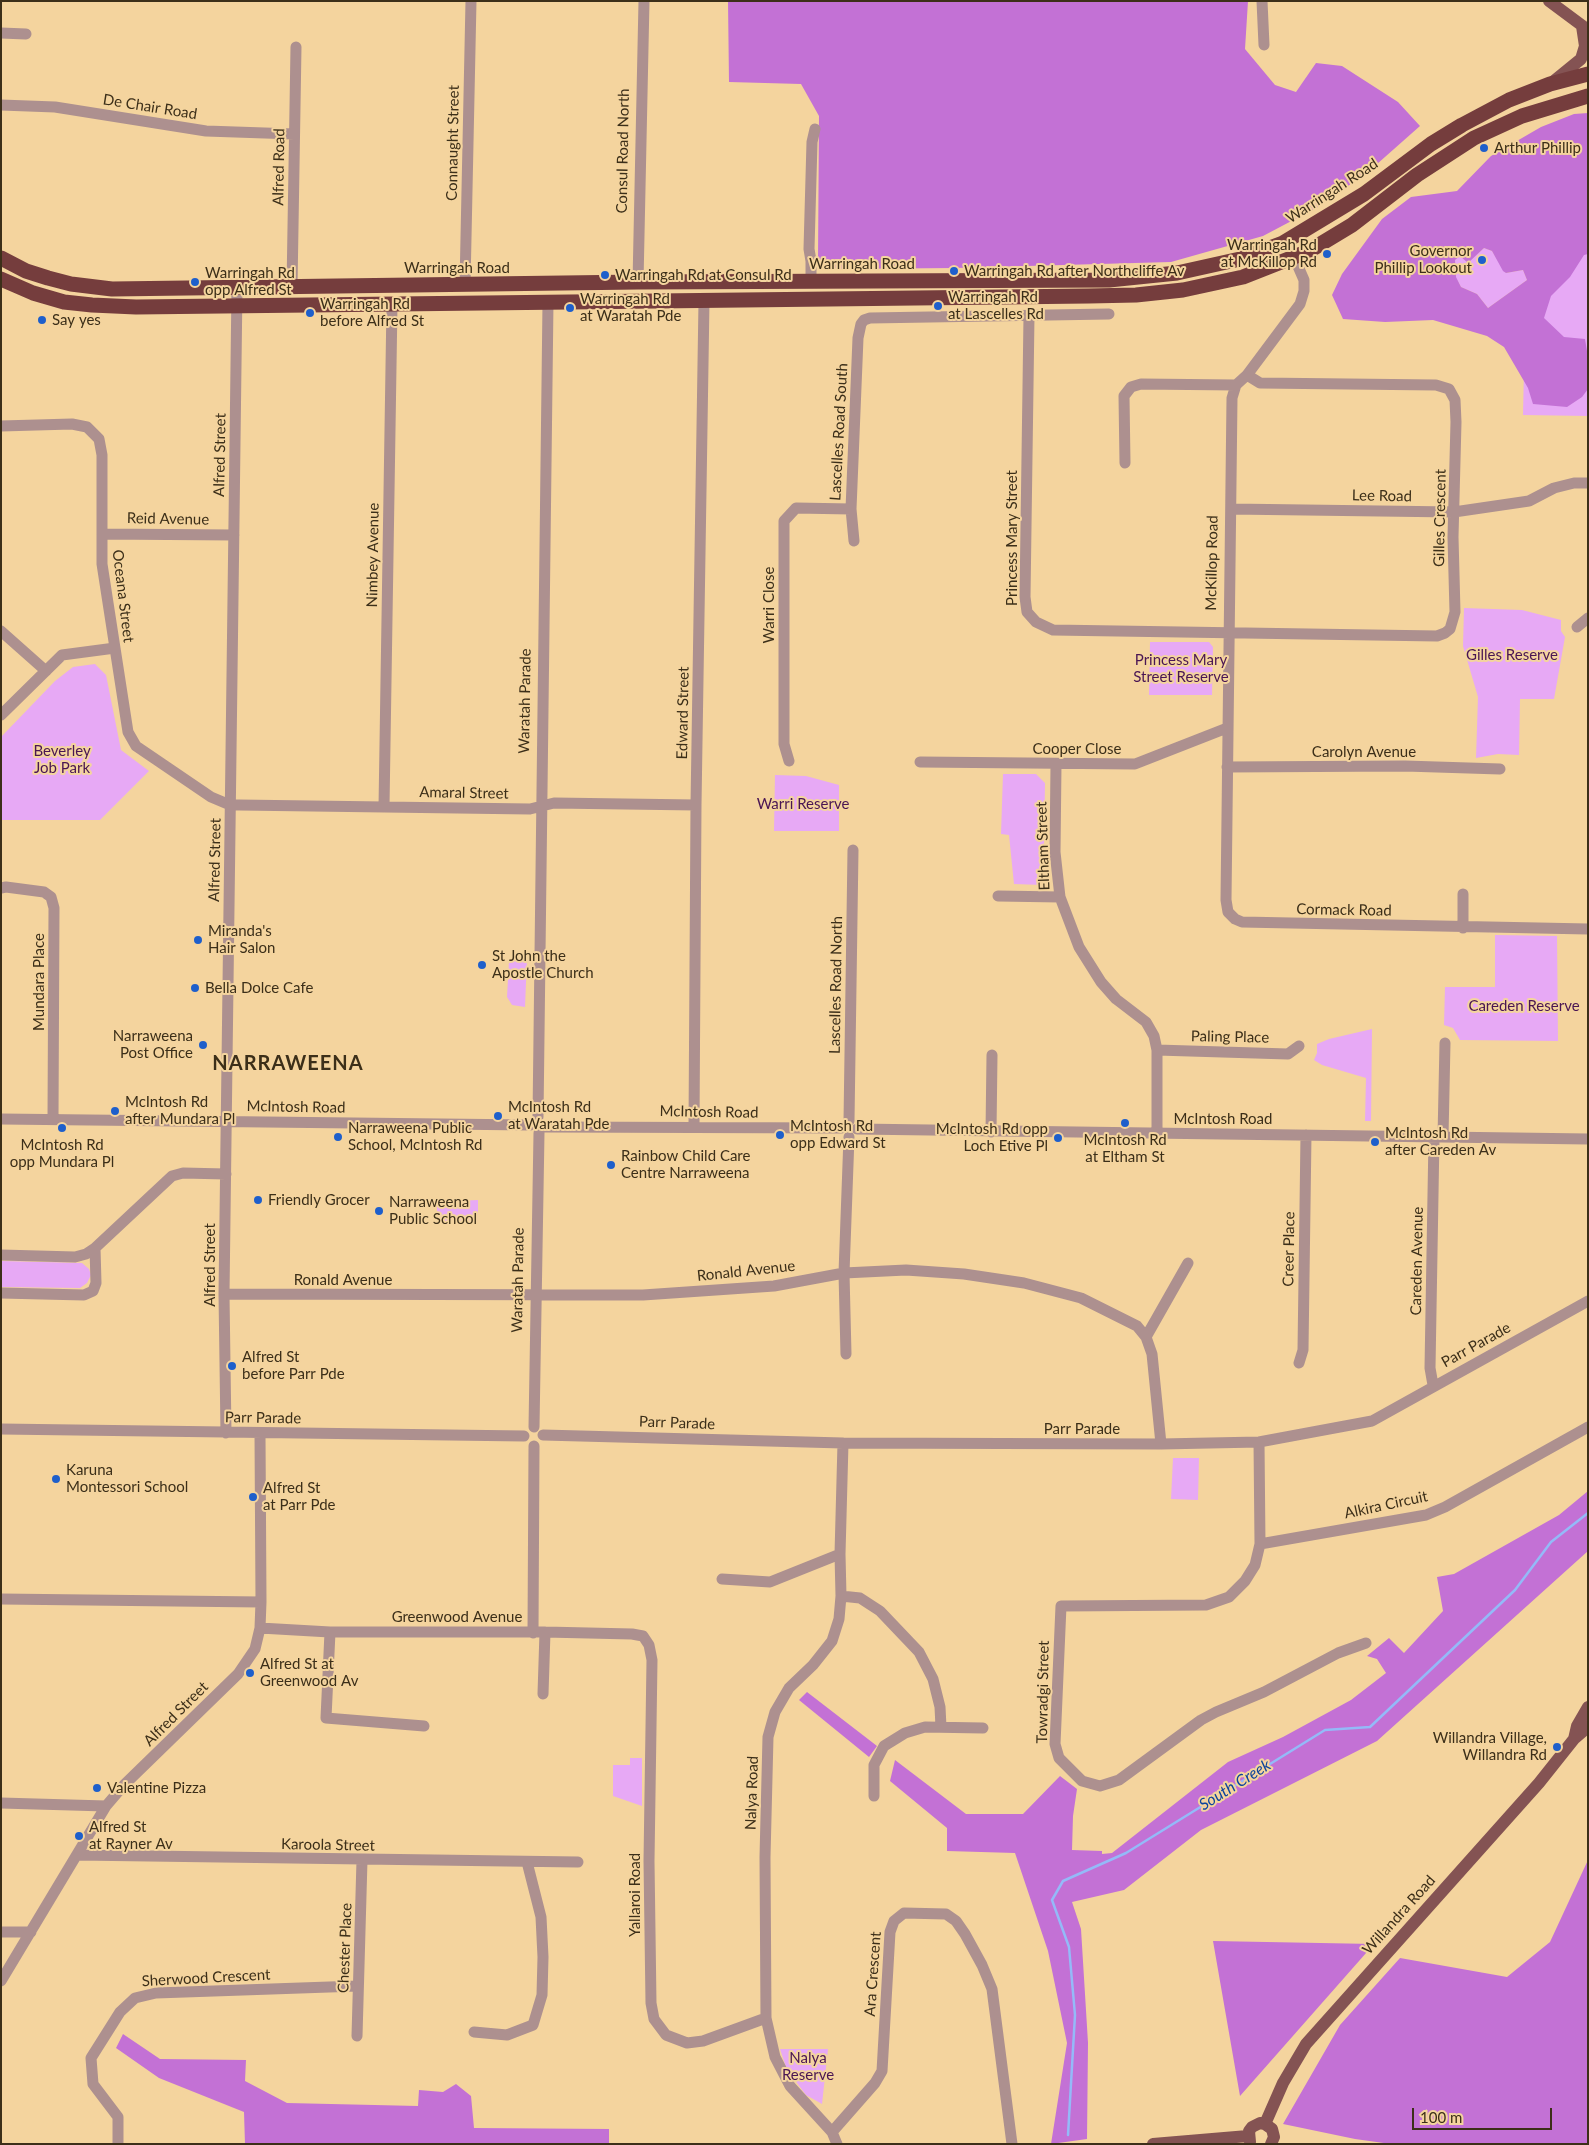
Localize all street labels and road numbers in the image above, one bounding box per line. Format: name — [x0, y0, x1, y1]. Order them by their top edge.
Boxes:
street label: Connaught Street — [443, 85, 463, 201]
street label: Consul Road North — [613, 88, 633, 214]
street label: De Chair Road — [102, 91, 198, 123]
street label: Alfred Road — [269, 128, 289, 206]
street label: Warringah Road — [1283, 155, 1381, 227]
street label: Warringah Road — [809, 255, 915, 273]
street label: Warringah Road — [404, 259, 510, 277]
street label: Lascelles Road South — [826, 363, 852, 501]
street label: Alfred Street — [210, 413, 230, 497]
street label: Gilles Crescent — [1430, 469, 1450, 567]
street label: Princess Mary Street — [1003, 470, 1021, 606]
street label: Lee Road — [1352, 486, 1412, 506]
street label: Nimbey Avenue — [363, 503, 383, 607]
street label: Reid Avenue — [127, 509, 209, 529]
street label: McKillop Road — [1202, 515, 1222, 611]
street label: Oceana Street — [108, 549, 138, 643]
street label: Warri Close — [760, 567, 778, 643]
street label: Waratah Parade — [515, 648, 535, 754]
street label: Edward Street — [673, 666, 693, 760]
street label: Cooper Close — [1033, 740, 1121, 758]
street label: Carolyn Avenue — [1312, 743, 1416, 761]
street label: Amaral Street — [419, 783, 509, 803]
street label: Eltham Street — [1032, 801, 1054, 891]
street label: Alfred Street — [205, 818, 225, 902]
street label: Cormack Road — [1296, 900, 1392, 920]
street label: Lascelles Road North — [826, 916, 846, 1054]
street label: Mundara Place — [30, 933, 48, 1031]
street label: Paling Place — [1191, 1027, 1269, 1047]
street label: McIntosh Road — [246, 1097, 346, 1117]
street label: McIntosh Road — [659, 1102, 759, 1122]
street label: McIntosh Road — [1174, 1110, 1272, 1128]
street label: Careden Avenue — [1407, 1206, 1427, 1316]
street label: Creer Place — [1279, 1211, 1299, 1287]
street label: Alfred Street — [201, 1223, 219, 1307]
street label: Waratah Parade — [508, 1227, 528, 1333]
street label: Ronald Avenue — [696, 1257, 796, 1285]
street label: Ronald Avenue — [294, 1271, 392, 1289]
street label: Parr Parade — [1438, 1319, 1514, 1371]
street label: Parr Parade — [225, 1408, 301, 1428]
street label: Parr Parade — [639, 1413, 715, 1433]
street label: Parr Parade — [1044, 1420, 1120, 1438]
street label: Alkira Circuit — [1343, 1487, 1429, 1523]
street label: Greenwood Avenue — [392, 1608, 522, 1626]
street label: Towradgi Street — [1033, 1640, 1053, 1744]
street label: Alfred Street — [140, 1678, 212, 1750]
street label: Nalya Road — [742, 1756, 762, 1830]
street label: Karoola Street — [281, 1835, 375, 1855]
street label: Yallaroi Road — [626, 1853, 644, 1937]
street label: Willandra Road — [1359, 1872, 1439, 1958]
street label: Chester Place — [334, 1903, 356, 1993]
street label: Ara Crescent — [861, 1931, 885, 2017]
street label: Sherwood Crescent — [141, 1966, 271, 1990]

